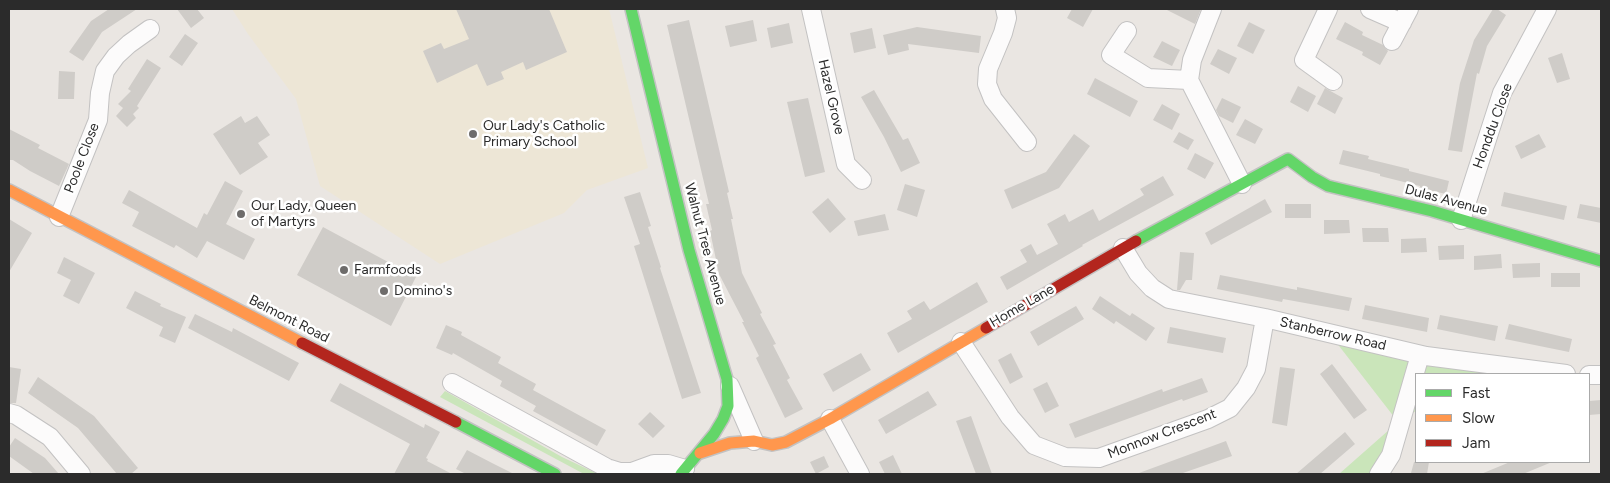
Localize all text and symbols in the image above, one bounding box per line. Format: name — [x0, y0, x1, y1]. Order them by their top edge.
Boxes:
street label: Hazel Grove — [814, 58, 848, 136]
street label: Honddu Close — [1470, 81, 1516, 171]
place label: Our Lady's Catholic Primary School — [483, 118, 605, 150]
street label: Poole Close — [61, 121, 103, 195]
marker: Our Lady's Catholic Primary School — [467, 128, 479, 140]
street label: Walnut Tree Avenue — [681, 181, 729, 307]
street label: Dulas Avenue — [1403, 181, 1489, 219]
place label: Our Lady, Queen of Martyrs — [251, 198, 356, 230]
marker: Our Lady, Queen of Martyrs — [235, 208, 247, 220]
place label: Farmfoods — [354, 262, 421, 278]
marker: Farmfoods — [338, 264, 350, 276]
street label: Home Lane — [987, 281, 1057, 331]
place label: Domino's — [394, 283, 452, 299]
marker: Domino's — [378, 285, 390, 297]
street label: Belmont Road — [246, 292, 332, 346]
street label: Stanberrow Road — [1278, 314, 1388, 354]
legend — [1415, 373, 1590, 463]
text: Fast — [1462, 384, 1490, 402]
street label: Monnow Crescent — [1105, 406, 1219, 462]
text: Slow — [1462, 409, 1495, 427]
text: Jam — [1462, 434, 1490, 452]

